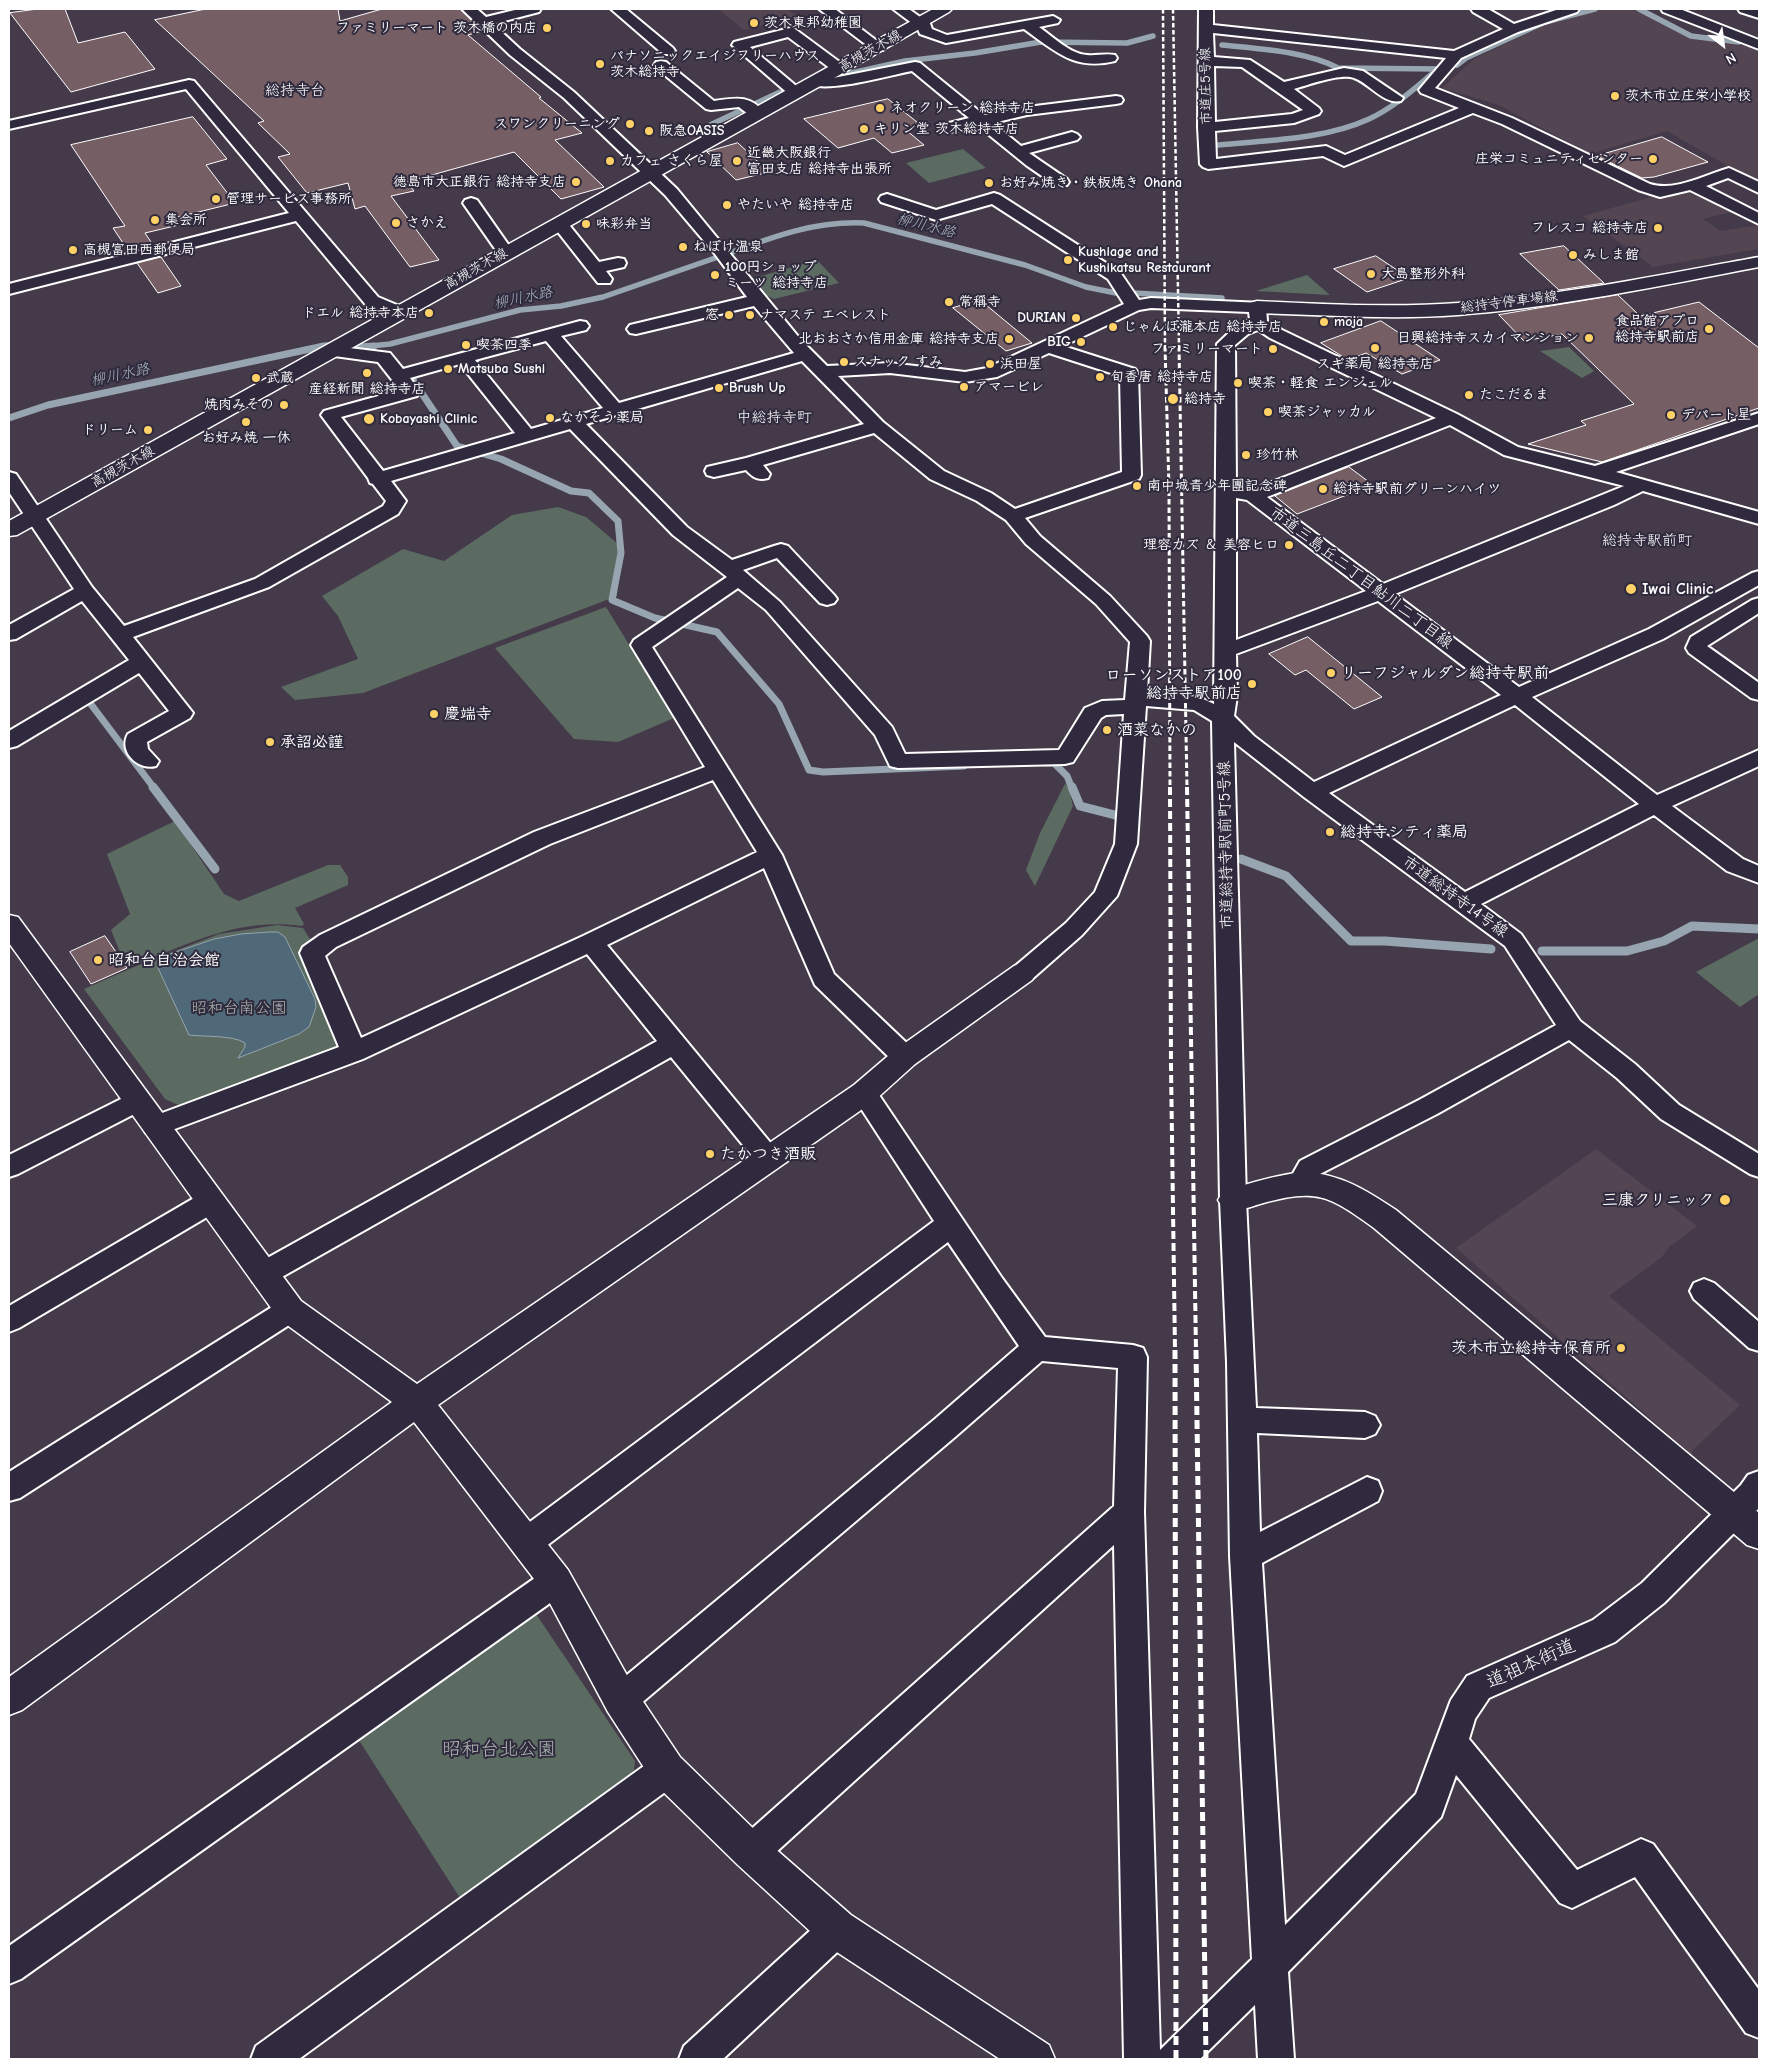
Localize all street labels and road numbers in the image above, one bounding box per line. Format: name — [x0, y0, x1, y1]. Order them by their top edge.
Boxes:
street label: 高槻茨木線 — [835, 26, 905, 76]
street label: 市道庄5号線 — [1197, 47, 1215, 125]
street label: 高槻茨木線 — [441, 245, 511, 293]
street label: 総持寺停車場線 — [1459, 288, 1559, 316]
street label: 高槻茨木線 — [88, 443, 158, 491]
street label: 市道三島丘二丁目鮎川二丁目線 — [1266, 503, 1456, 653]
street label: 市道総持寺駅前町5号線 — [1215, 761, 1237, 929]
street label: 市道総持寺14号線 — [1398, 852, 1512, 942]
street label: 道祖本街道 — [1483, 1634, 1579, 1694]

